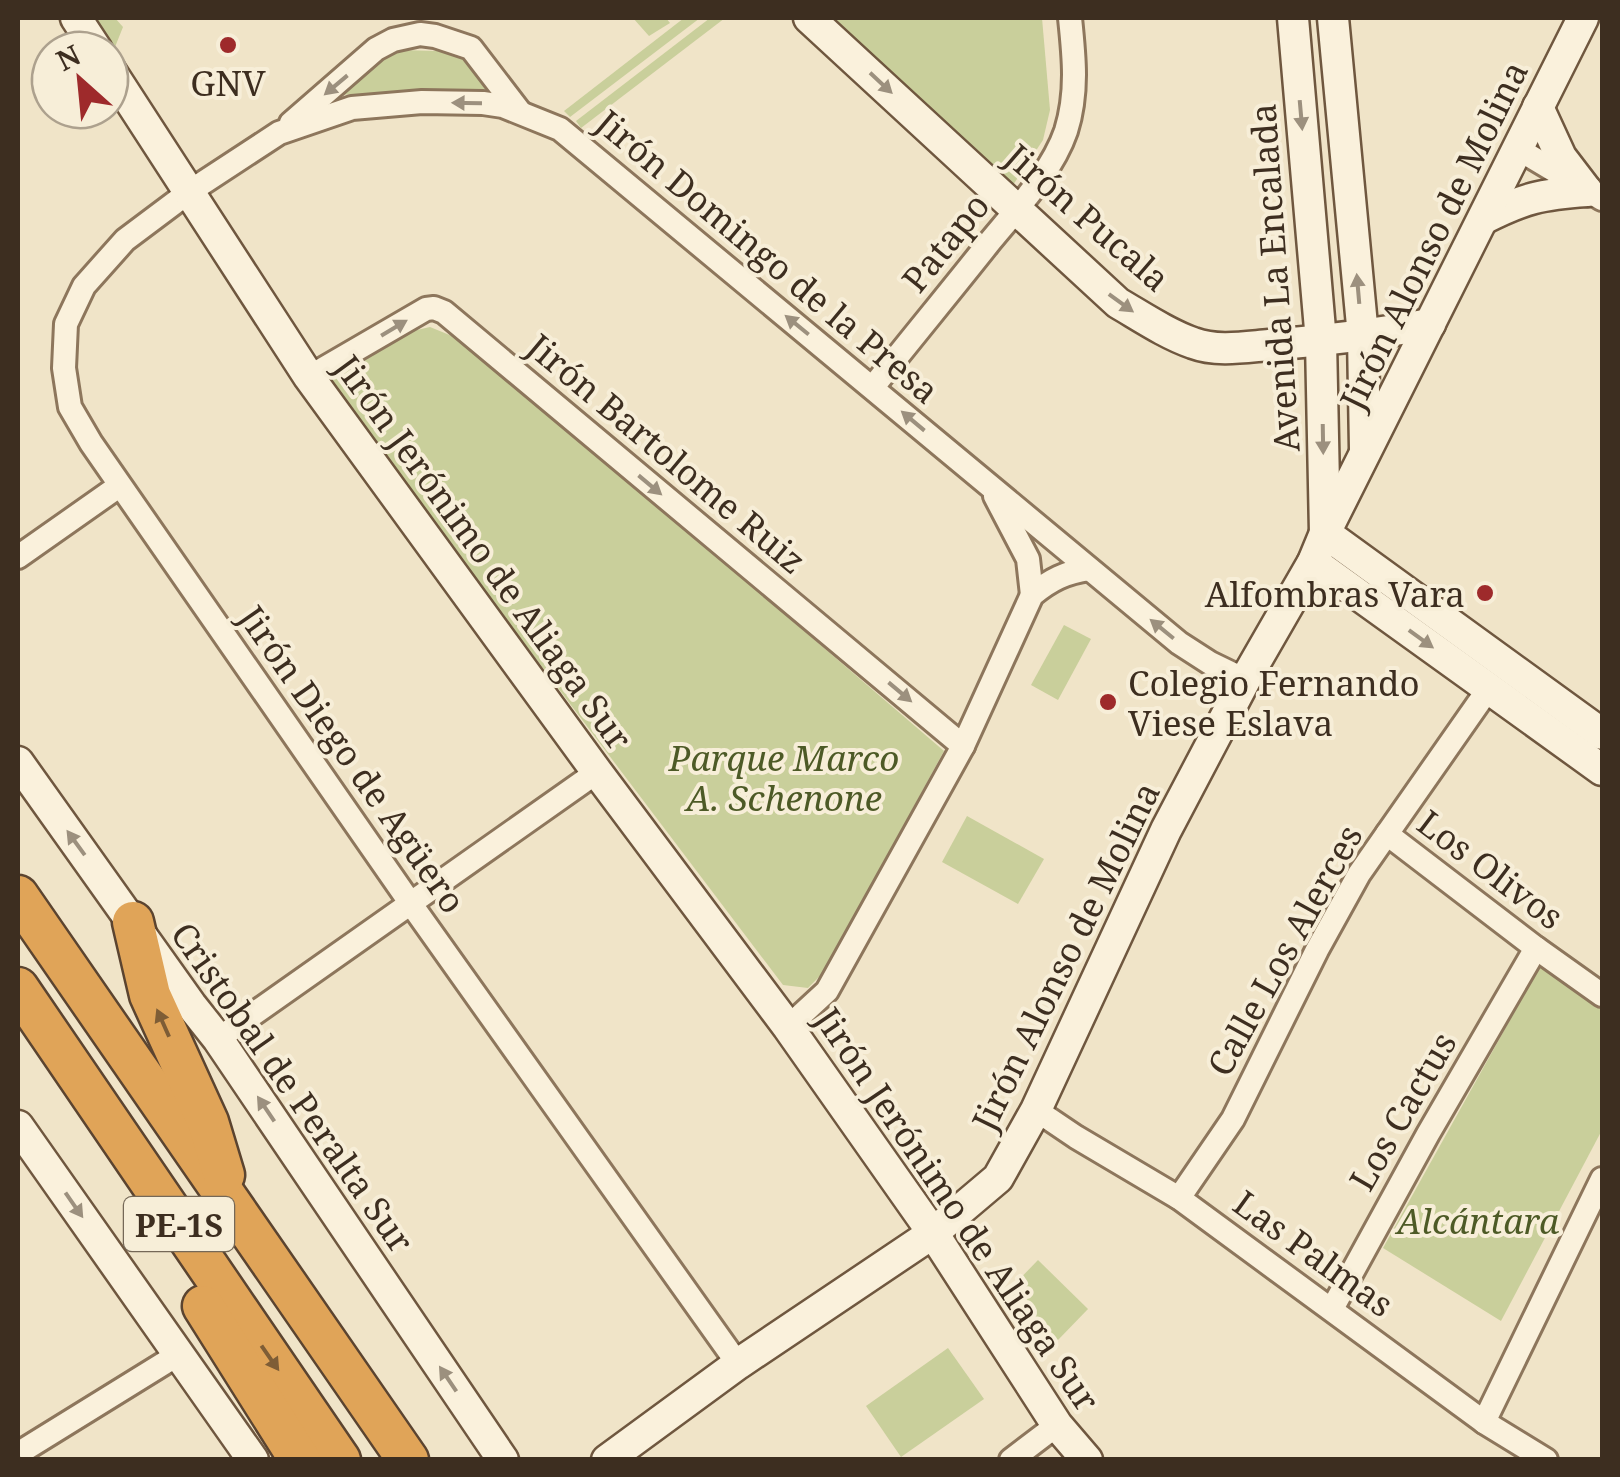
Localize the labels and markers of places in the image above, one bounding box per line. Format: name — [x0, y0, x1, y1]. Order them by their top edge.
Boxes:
marker: GNV — [217, 34, 239, 56]
place label: GNV — [190, 59, 266, 106]
place label: Alfombras Vara — [1205, 570, 1465, 617]
marker: Alfombras Vara — [1474, 582, 1496, 604]
place label: Colegio Fernando Viese Eslava — [1128, 659, 1420, 746]
marker: Colegio Fernando Viese Eslava — [1097, 691, 1119, 713]

